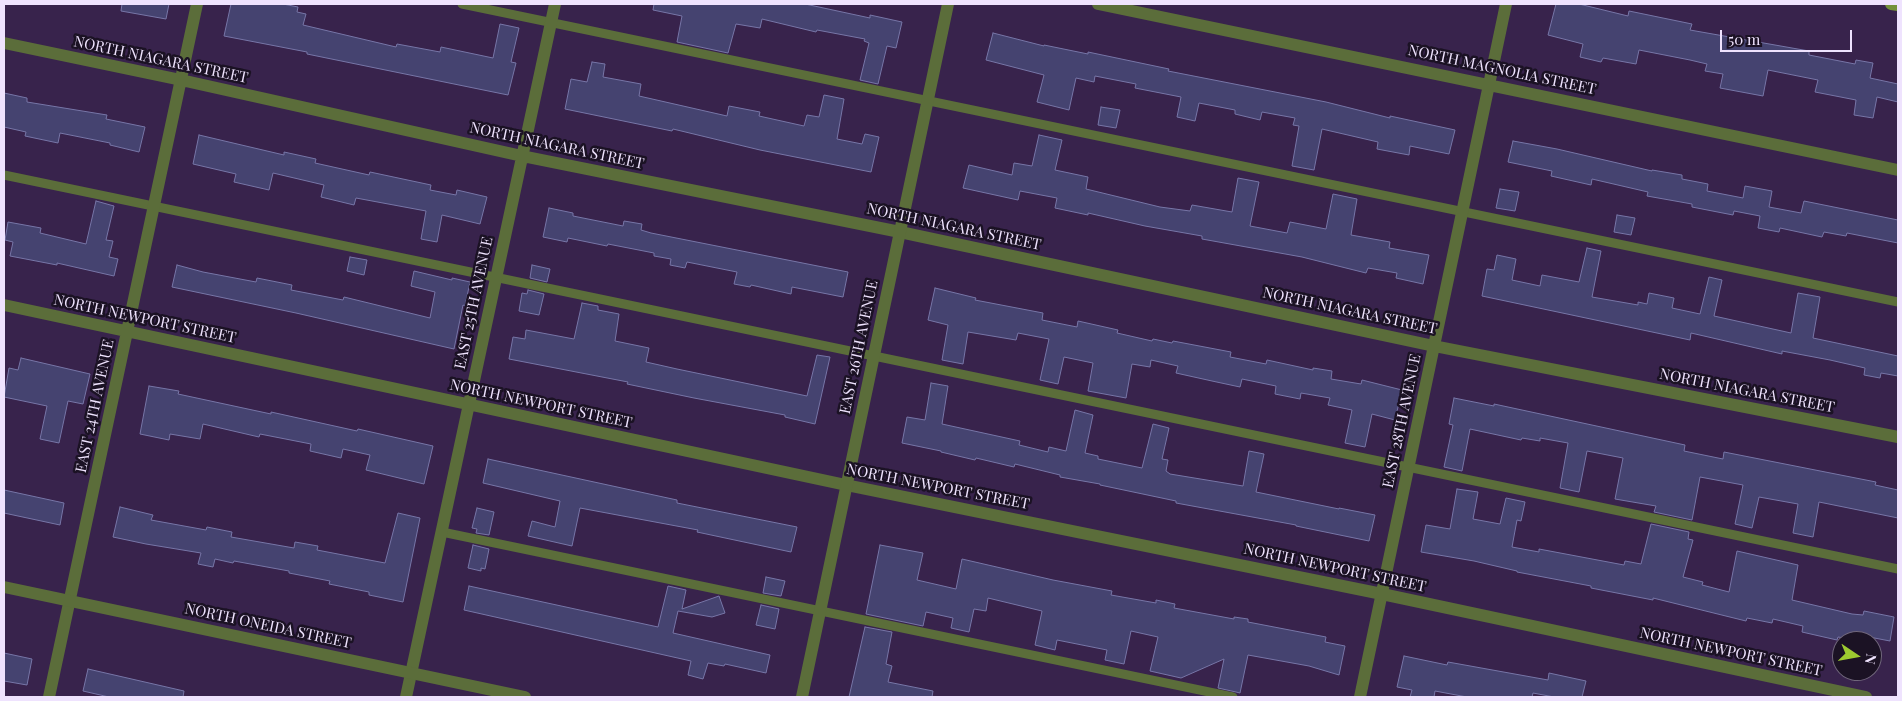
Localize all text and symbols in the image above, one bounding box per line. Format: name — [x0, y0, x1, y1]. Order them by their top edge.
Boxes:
scale bar — [1722, 20, 1854, 52]
text: 50 m — [1728, 29, 1760, 49]
street label: NORTH NIAGARA STREET — [72, 33, 250, 87]
street label: NORTH MAGNOLIA STREET — [1406, 41, 1598, 99]
street label: NORTH NIAGARA STREET — [468, 119, 646, 173]
street label: NORTH NIAGARA STREET — [865, 200, 1043, 254]
street label: EAST 25TH AVENUE — [451, 235, 497, 371]
street label: EAST 26TH AVENUE — [836, 278, 882, 416]
street label: NORTH NIAGARA STREET — [1261, 284, 1439, 338]
street label: NORTH NEWPORT STREET — [52, 291, 238, 347]
street label: EAST 24TH AVENUE — [72, 338, 118, 474]
street label: EAST 28TH AVENUE — [1379, 352, 1425, 490]
street label: NORTH NIAGARA STREET — [1658, 365, 1836, 417]
street label: NORTH NEWPORT STREET — [448, 376, 634, 432]
street label: NORTH NEWPORT STREET — [845, 460, 1031, 514]
street label: NORTH NEWPORT STREET — [1242, 540, 1428, 596]
street label: NORTH ONEIDA STREET — [183, 600, 353, 652]
street label: NORTH NEWPORT STREET — [1638, 624, 1824, 680]
north arrow — [1832, 631, 1882, 681]
text: N — [1861, 652, 1882, 666]

